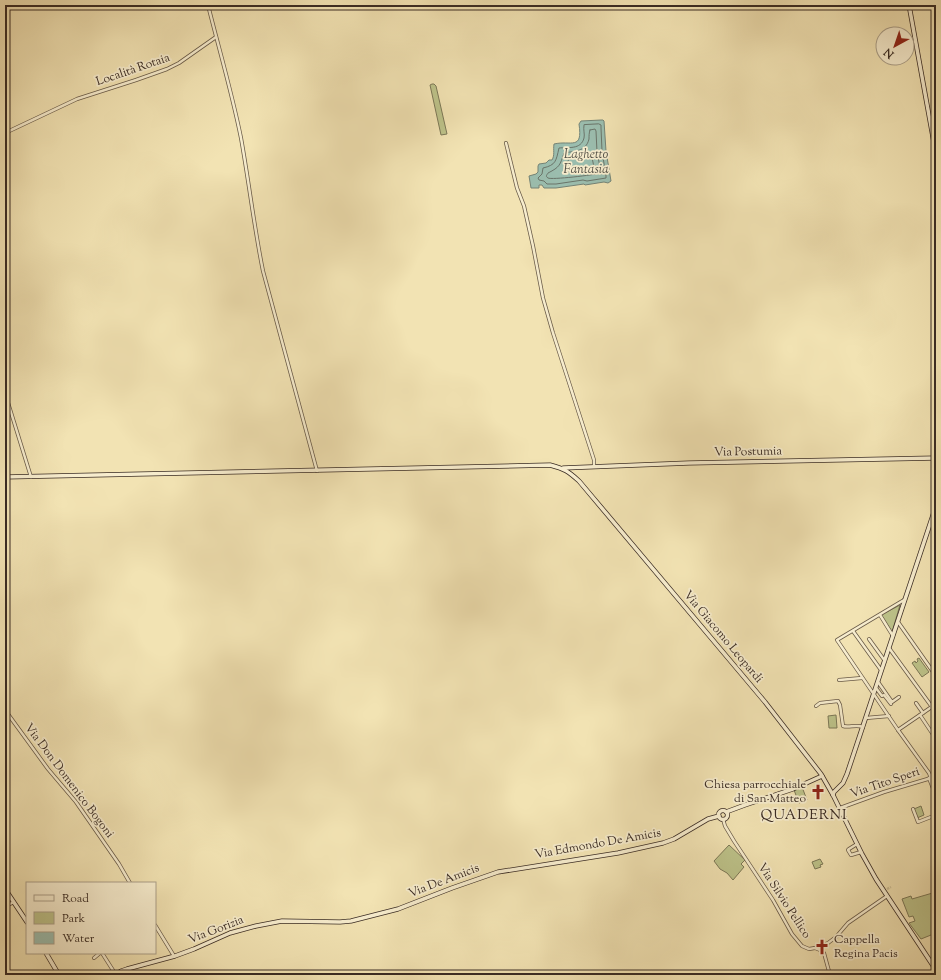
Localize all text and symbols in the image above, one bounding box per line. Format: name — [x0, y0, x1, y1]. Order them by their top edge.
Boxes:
north arrow — [875, 26, 915, 66]
text: N — [881, 44, 898, 62]
street label: Località Rotaia — [94, 49, 173, 91]
water label: Laghetto Fantasia — [563, 146, 609, 179]
street label: Via Postumia — [714, 442, 783, 462]
street label: Via Giacomo Leopardi — [679, 587, 768, 688]
street label: Via Don Domenico Bogoni — [20, 720, 119, 843]
street label: Via Tito Speri — [848, 763, 923, 803]
place label: Chiesa parrocchiale di San Matteo — [704, 776, 806, 808]
church icon: Chiesa parrocchiale di San Matteo — [809, 783, 827, 801]
district label: QUADERNI — [760, 806, 848, 826]
street label: Via Edmondo De Amicis — [533, 824, 663, 864]
street label: Via De Amicis — [406, 859, 482, 903]
street label: Via Silvio Pellico — [753, 860, 815, 943]
legend — [26, 882, 156, 954]
text: Road — [62, 890, 89, 908]
text: Park — [62, 910, 85, 928]
street label: Via Gorizia — [186, 911, 247, 949]
text: Water — [62, 930, 95, 948]
place label: Cappella Regina Pacis — [834, 931, 898, 963]
church icon: Cappella Regina Pacis — [813, 938, 831, 956]

